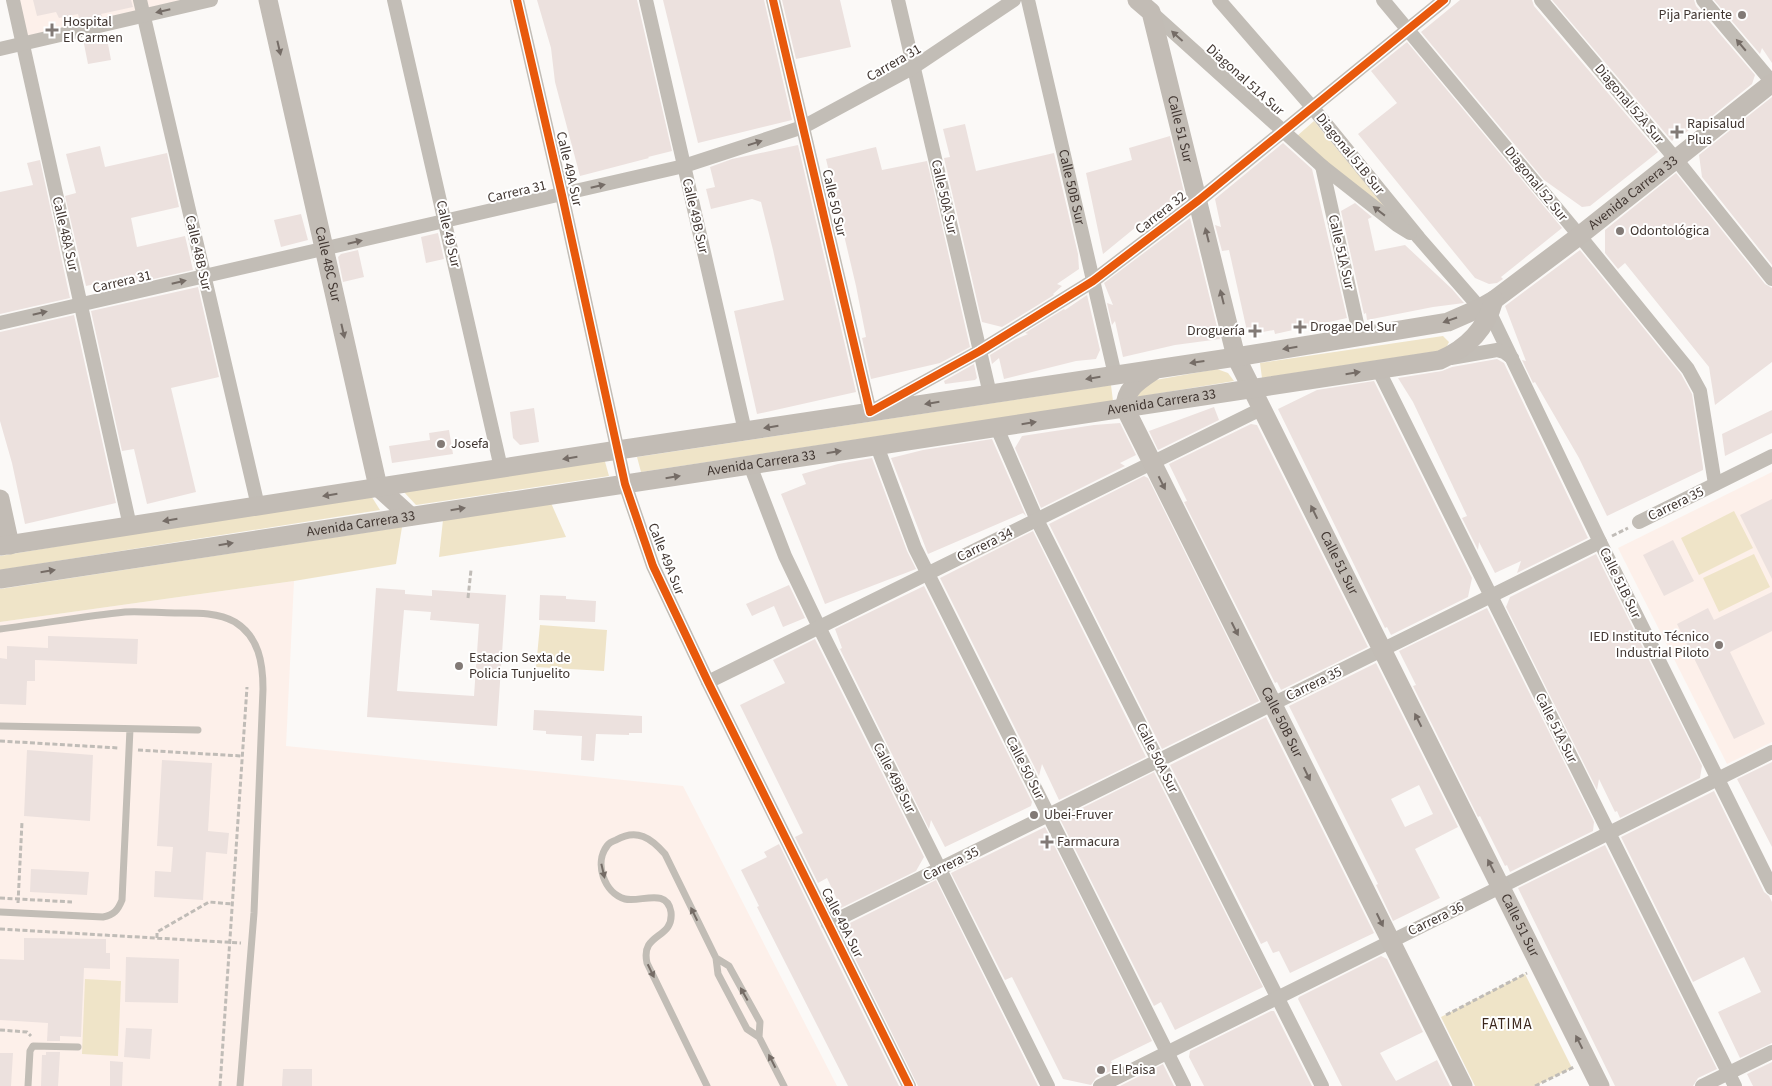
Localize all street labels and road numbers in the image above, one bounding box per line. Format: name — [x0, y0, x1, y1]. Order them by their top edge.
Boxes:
street label: Carrera 31 — [863, 39, 925, 87]
street label: Diagonal 51A Sur — [1202, 39, 1289, 121]
street label: Diagonal 52A Sur — [1590, 60, 1669, 148]
street label: Calle 51 Sur — [1162, 93, 1198, 165]
street label: Diagonal 51B Sur — [1311, 109, 1389, 199]
street label: Calle 49A Sur — [551, 130, 587, 209]
street label: Diagonal 52 Sur — [1499, 142, 1573, 226]
street label: Calle 50B Sur — [1053, 147, 1090, 227]
street label: Avenida Carrera 33 — [1584, 151, 1683, 235]
street label: Calle 50A Sur — [926, 158, 962, 237]
street label: Calle 50 Sur — [817, 167, 851, 239]
street label: Carrera 31 — [486, 176, 548, 208]
street label: Calle 49B Sur — [677, 176, 713, 256]
street label: Carrera 32 — [1131, 187, 1191, 239]
street label: Calle 48A Sur — [47, 195, 83, 274]
street label: Calle 49 Sur — [431, 198, 465, 270]
street label: Calle 48B Sur — [180, 213, 216, 293]
street label: Calle 51A Sur — [1323, 213, 1359, 292]
street label: Calle 48C Sur — [310, 225, 346, 304]
street label: Carrera 31 — [91, 266, 153, 298]
street label: Avenida Carrera 33 — [1106, 384, 1217, 420]
street label: Avenida Carrera 33 — [706, 445, 817, 481]
street label: Carrera 35 — [1645, 482, 1707, 526]
street label: Avenida Carrera 33 — [305, 506, 417, 542]
street label: Calle 49A Sur — [642, 520, 690, 598]
street label: Carrera 34 — [954, 523, 1016, 567]
street label: Calle 51 Sur — [1315, 528, 1363, 598]
street label: Calle 51B Sur — [1594, 544, 1646, 622]
street label: Carrera 35 — [1283, 662, 1345, 706]
street label: Calle 50B Sur — [1256, 683, 1308, 761]
street label: Calle 51A Sur — [1530, 690, 1582, 767]
street label: Calle 50A Sur — [1131, 720, 1183, 797]
street label: Calle 50 Sur — [1001, 733, 1050, 803]
street label: Calle 49B Sur — [868, 739, 920, 817]
street label: Carrera 35 — [920, 842, 982, 886]
street label: Calle 49A Sur — [816, 885, 868, 962]
street label: Calle 51 Sur — [1495, 890, 1544, 961]
street label: Carrera 36 — [1405, 897, 1467, 941]

